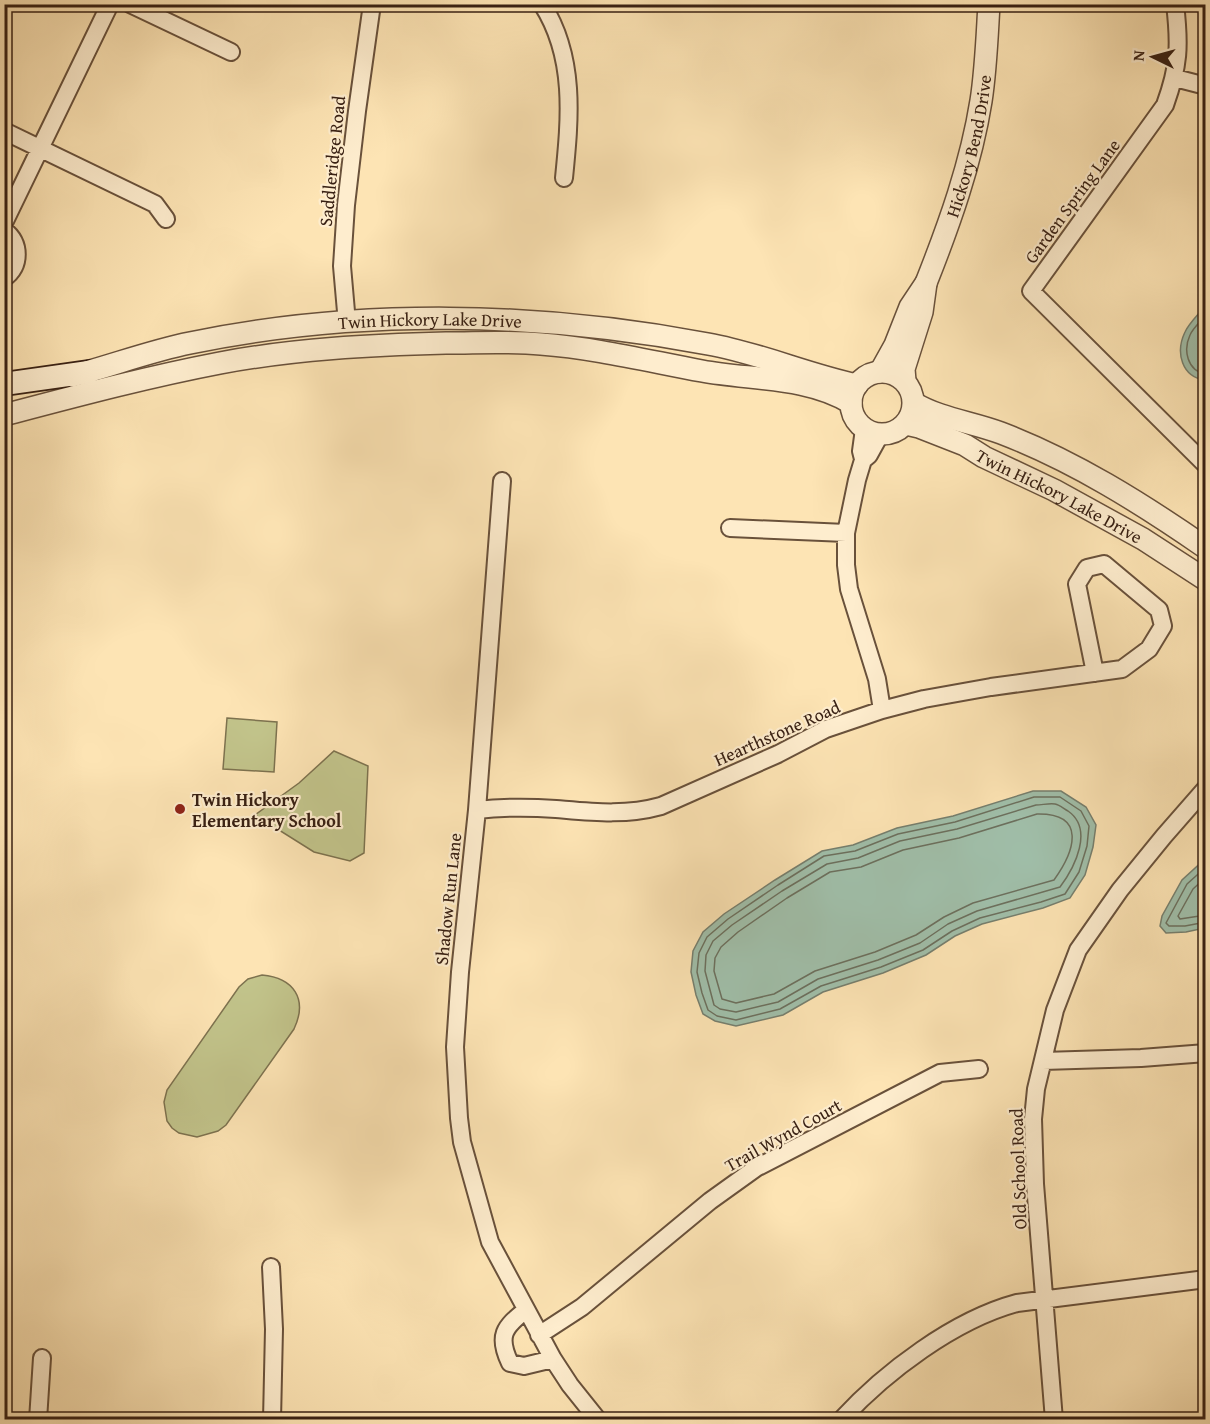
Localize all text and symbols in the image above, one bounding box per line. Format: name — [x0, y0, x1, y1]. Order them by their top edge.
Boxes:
north arrow — [1123, 27, 1183, 87]
text: N — [1126, 49, 1151, 62]
street label: Hickory Bend Drive — [938, 73, 998, 221]
street label: Saddleridge Road — [312, 94, 352, 228]
street label: Garden Spring Lane — [1017, 133, 1127, 269]
street label: Twin Hickory Lake Drive — [337, 305, 523, 336]
street label: Twin Hickory Lake Drive — [971, 442, 1148, 550]
street label: Hearthstone Road — [710, 693, 845, 773]
place label: Twin Hickory Elementary School — [192, 786, 342, 834]
marker: Twin Hickory Elementary School — [173, 802, 187, 816]
street label: Shadow Run Lane — [428, 832, 468, 966]
street label: Trail Wynd Court — [719, 1091, 847, 1178]
street label: Old School Road — [1002, 1108, 1034, 1230]

